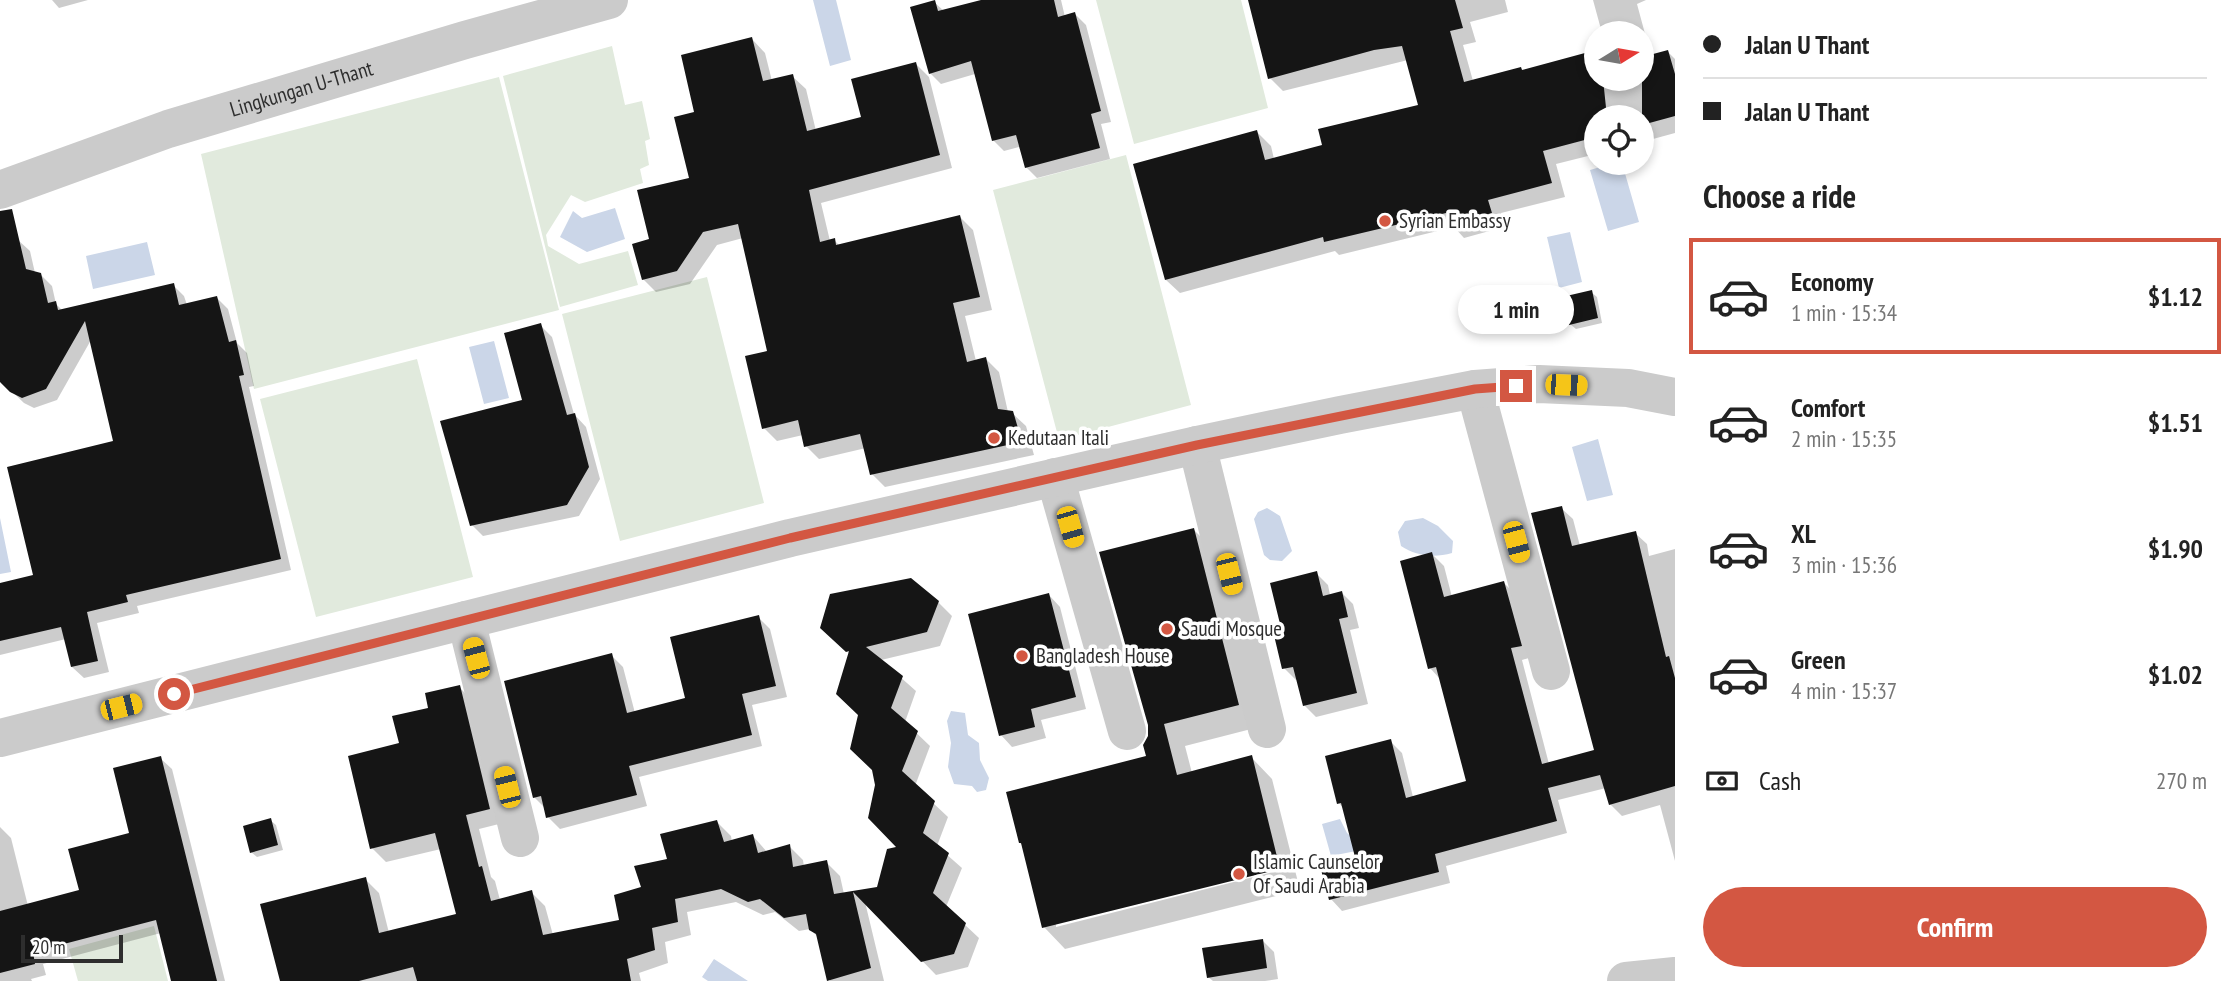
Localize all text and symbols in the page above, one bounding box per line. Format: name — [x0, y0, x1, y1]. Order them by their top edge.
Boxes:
north arrow — [1584, 21, 1654, 91]
map controls — [1584, 21, 1654, 175]
text: Jalan U Thant — [1745, 28, 1869, 61]
street label: Lingkungan U-Thant — [226, 54, 376, 123]
text: Jalan U Thant — [1745, 95, 1869, 128]
button: locate — [1584, 105, 1654, 175]
text: Choose a ride — [1703, 175, 1856, 217]
place label: Syrian Embassy — [1399, 207, 1511, 234]
marker: Syrian Embassy — [1377, 213, 1393, 229]
icon: car — [1707, 265, 1770, 328]
text: Economy — [1791, 265, 1873, 298]
text: $1.12 — [2148, 280, 2203, 313]
callout: 1 min — [1458, 284, 1574, 334]
text: 1 min — [1493, 295, 1539, 324]
text: 1 min · 15:34 — [1791, 298, 1897, 327]
route end — [1500, 370, 1532, 402]
car — [1545, 374, 1588, 396]
icon: car — [1707, 391, 1770, 454]
text: Comfort — [1791, 391, 1865, 424]
text: $1.51 — [2148, 406, 2203, 439]
place label: Kedutaan Itali — [1008, 424, 1109, 451]
text: 2 min · 15:35 — [1791, 424, 1897, 453]
marker: Kedutaan Itali — [986, 430, 1002, 446]
car — [1055, 504, 1086, 550]
icon: car — [1707, 517, 1770, 580]
text: XL — [1791, 517, 1816, 550]
car — [1501, 519, 1532, 565]
text: $1.90 — [2148, 532, 2203, 565]
text: 3 min · 15:36 — [1791, 550, 1897, 579]
car — [1214, 551, 1245, 597]
place label: Saudi Mosque — [1181, 615, 1282, 642]
marker: Saudi Mosque — [1159, 621, 1175, 637]
car — [461, 635, 492, 681]
place label: Bangladesh House — [1036, 642, 1170, 669]
icon: car — [1707, 643, 1770, 706]
text: Green — [1791, 643, 1846, 676]
marker: Bangladesh House — [1014, 648, 1030, 664]
text: $1.02 — [2148, 658, 2203, 691]
text: 4 min · 15:37 — [1791, 676, 1897, 705]
route start — [158, 678, 190, 710]
car — [99, 692, 144, 722]
icon: cash — [1703, 762, 1741, 800]
car — [492, 764, 523, 810]
text: Cash — [1759, 764, 1801, 797]
text: 270 m — [2156, 766, 2207, 795]
place label: Islamic Caunselor Of Saudi Arabia — [1253, 848, 1380, 899]
marker: Islamic Caunselor Of Saudi Arabia — [1231, 866, 1247, 882]
button: Confirm — [1703, 887, 2207, 967]
scale bar — [21, 932, 122, 964]
text: 20 m — [32, 935, 66, 959]

